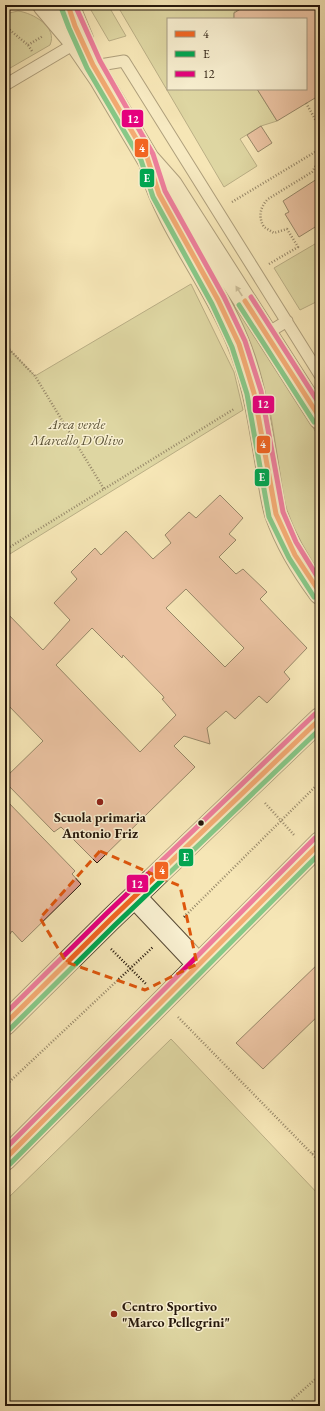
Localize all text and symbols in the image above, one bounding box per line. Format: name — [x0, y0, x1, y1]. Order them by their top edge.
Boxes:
legend — [167, 18, 307, 90]
text: 4 — [203, 26, 209, 42]
text: E — [203, 46, 210, 62]
text: 12 — [203, 66, 215, 82]
line badge: 12 — [121, 109, 144, 128]
text: 12 — [127, 112, 139, 126]
line badge: 4 — [134, 138, 149, 158]
text: 4 — [139, 141, 145, 155]
line badge: E — [139, 168, 155, 188]
text: E — [144, 171, 151, 185]
one-way arrow — [235, 285, 242, 297]
line badge: 12 — [252, 395, 275, 414]
text: 12 — [257, 397, 269, 411]
park label: Area verde Marcello D'Olivo — [30, 415, 124, 449]
line badge: 4 — [256, 435, 271, 454]
text: 4 — [260, 437, 266, 451]
line badge: E — [254, 468, 270, 487]
text: E — [259, 470, 266, 484]
marker: Scuola primaria Antonio Friz — [95, 797, 105, 807]
place label: Scuola primaria Antonio Friz — [54, 808, 147, 842]
unlabelled marker — [196, 818, 206, 828]
line badge: E — [178, 848, 194, 867]
text: E — [183, 850, 190, 864]
line badge: 4 — [154, 861, 169, 880]
text: 4 — [159, 863, 165, 877]
line badge: 12 — [126, 874, 149, 893]
text: 12 — [131, 877, 143, 891]
place label: Centro Sportivo "Marco Pellegrini" — [122, 1297, 230, 1331]
marker: Centro Sportivo "Marco Pellegrini" — [109, 1309, 119, 1319]

